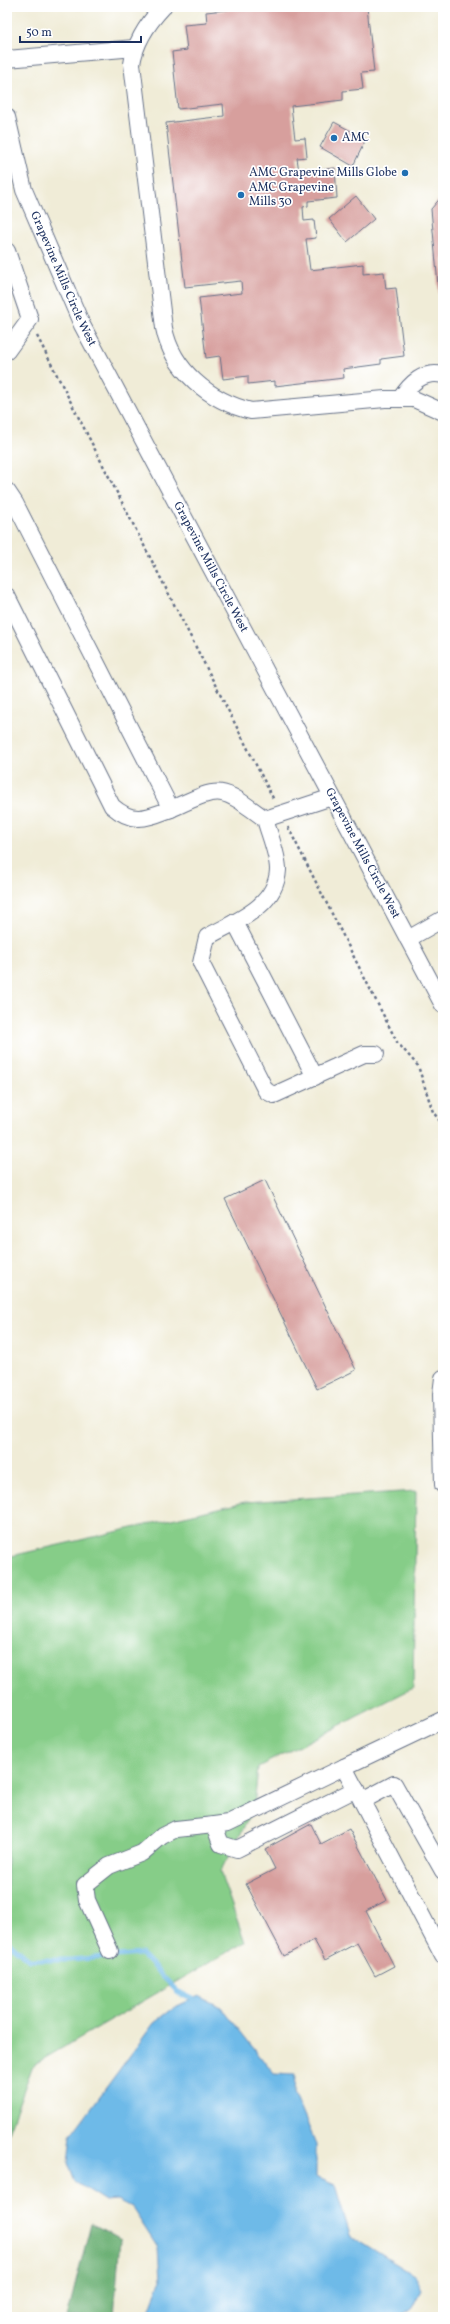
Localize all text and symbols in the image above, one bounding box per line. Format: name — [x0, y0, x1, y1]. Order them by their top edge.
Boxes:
scale bar — [20, 18, 141, 44]
text: 50 m — [26, 25, 52, 41]
place label: AMC — [342, 130, 370, 146]
marker: AMC — [329, 133, 339, 143]
place label: AMC Grapevine Mills Globe — [249, 165, 397, 181]
marker: AMC Grapevine Mills Globe — [400, 168, 410, 178]
place label: AMC Grapevine Mills 30 — [249, 180, 334, 210]
marker: AMC Grapevine Mills 30 — [236, 190, 246, 200]
street label: Grapevine Mills Circle West — [26, 209, 100, 349]
street label: Grapevine Mills Circle West — [169, 499, 252, 635]
street label: Grapevine Mills Circle West — [321, 785, 404, 922]

